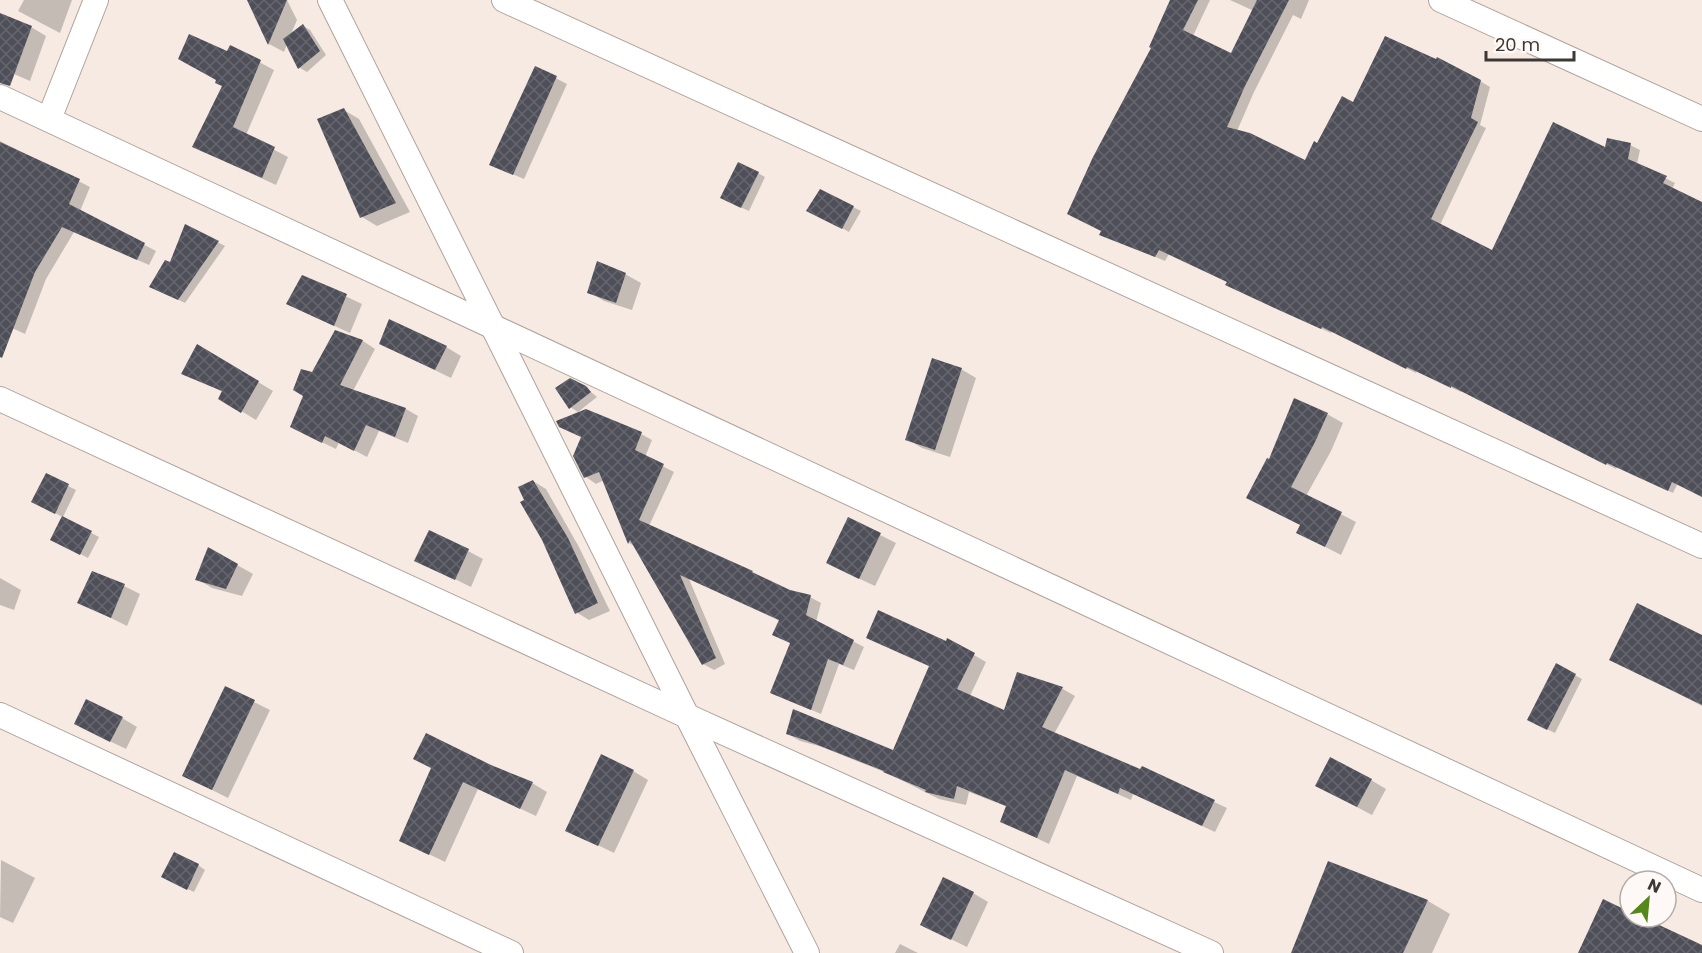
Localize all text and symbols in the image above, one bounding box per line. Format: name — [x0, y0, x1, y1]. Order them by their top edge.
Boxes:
scale bar — [1486, 24, 1574, 62]
text: 20 m — [1495, 32, 1540, 57]
north arrow — [1618, 869, 1678, 929]
text: N — [1644, 873, 1665, 899]

